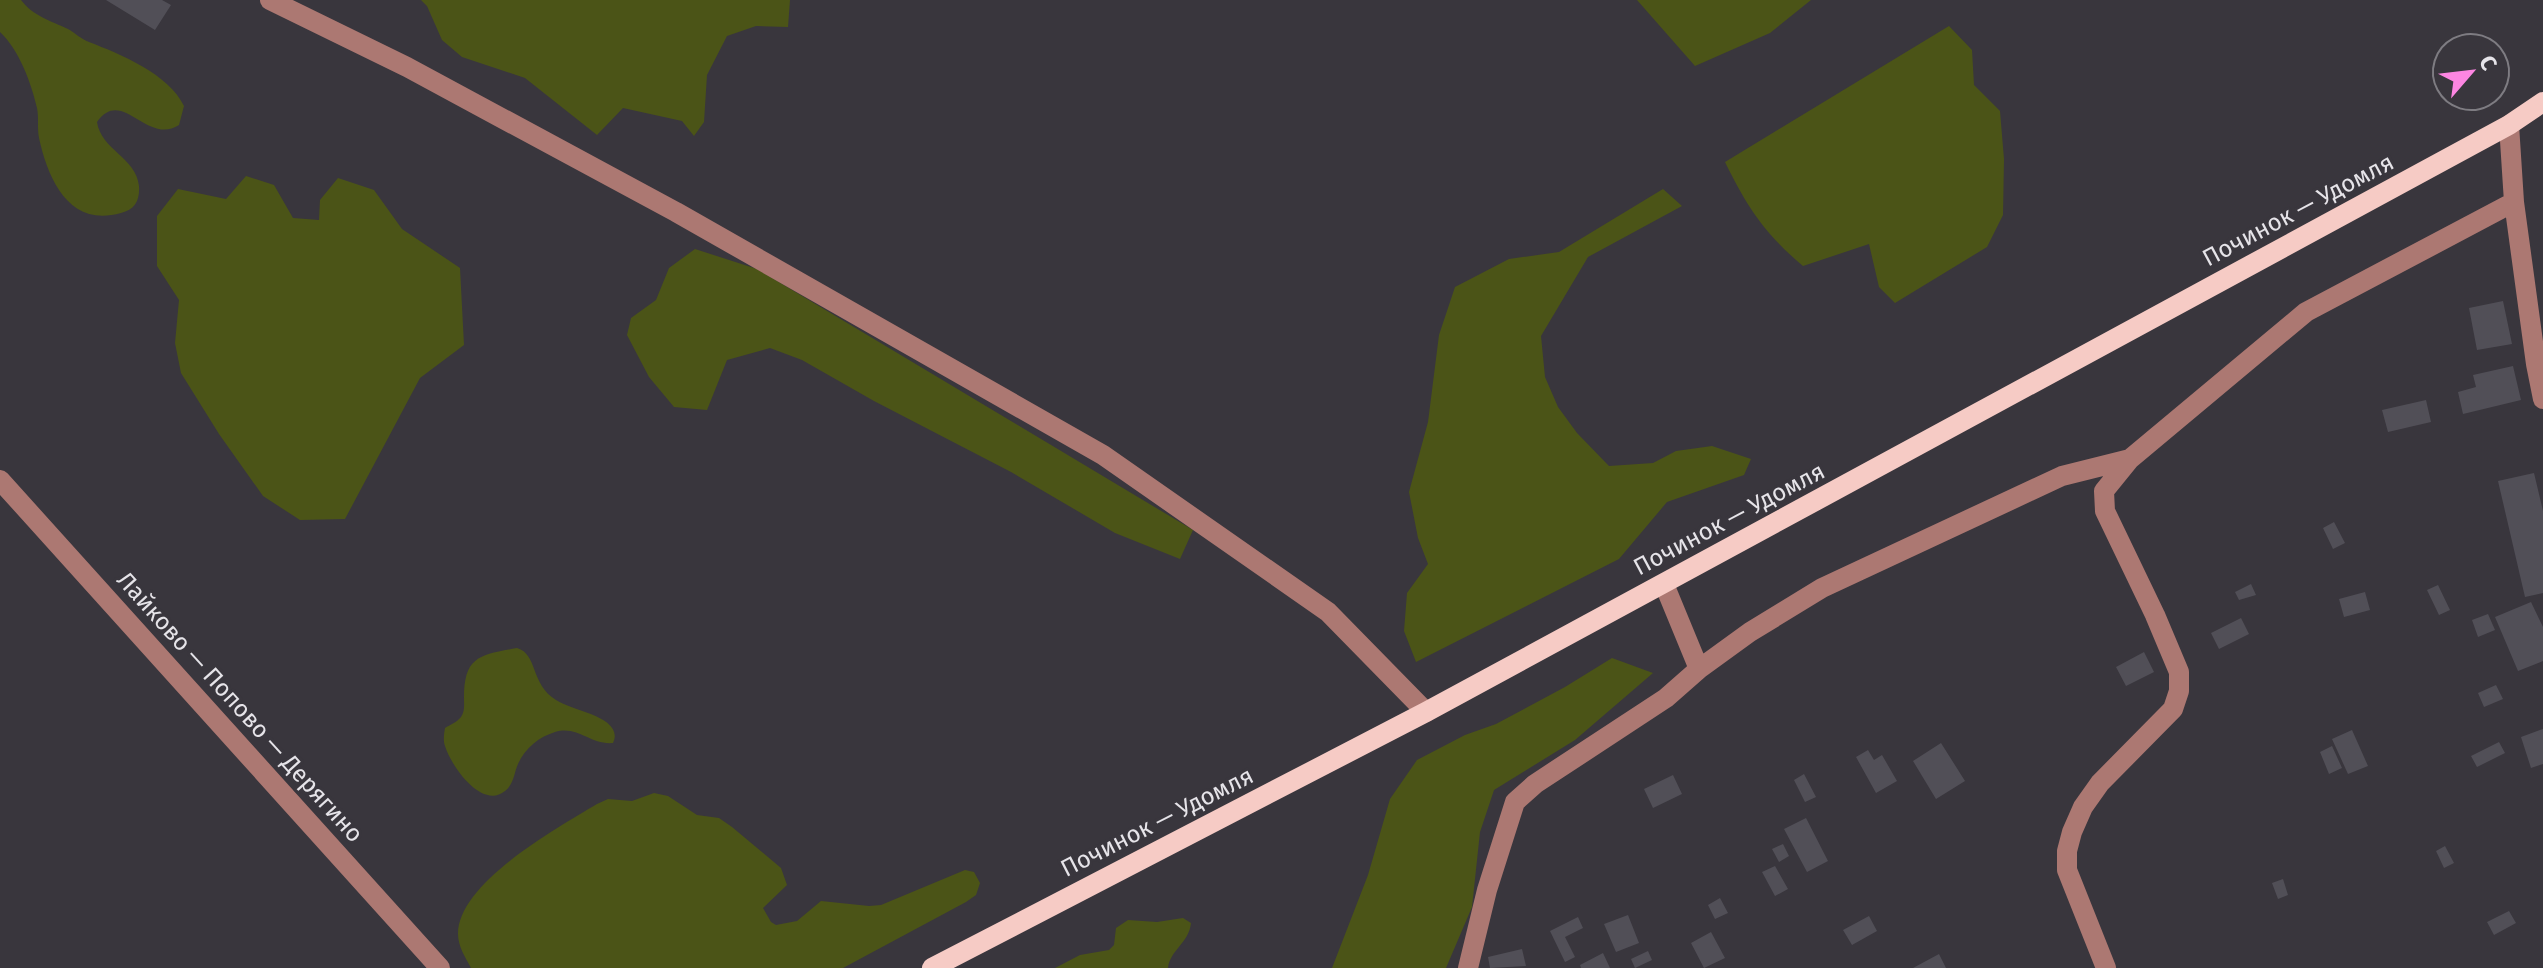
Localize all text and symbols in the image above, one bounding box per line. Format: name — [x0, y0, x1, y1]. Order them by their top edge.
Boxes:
north arrow — [2431, 32, 2511, 112]
text: С — [2473, 51, 2503, 75]
street label: Починок — Удомля — [2198, 148, 2398, 272]
street label: Починок — Удомля — [1629, 457, 1829, 581]
street label: Лайково — Попово — Дерягино — [111, 566, 369, 848]
street label: Починок — Удомля — [1056, 761, 1258, 883]

